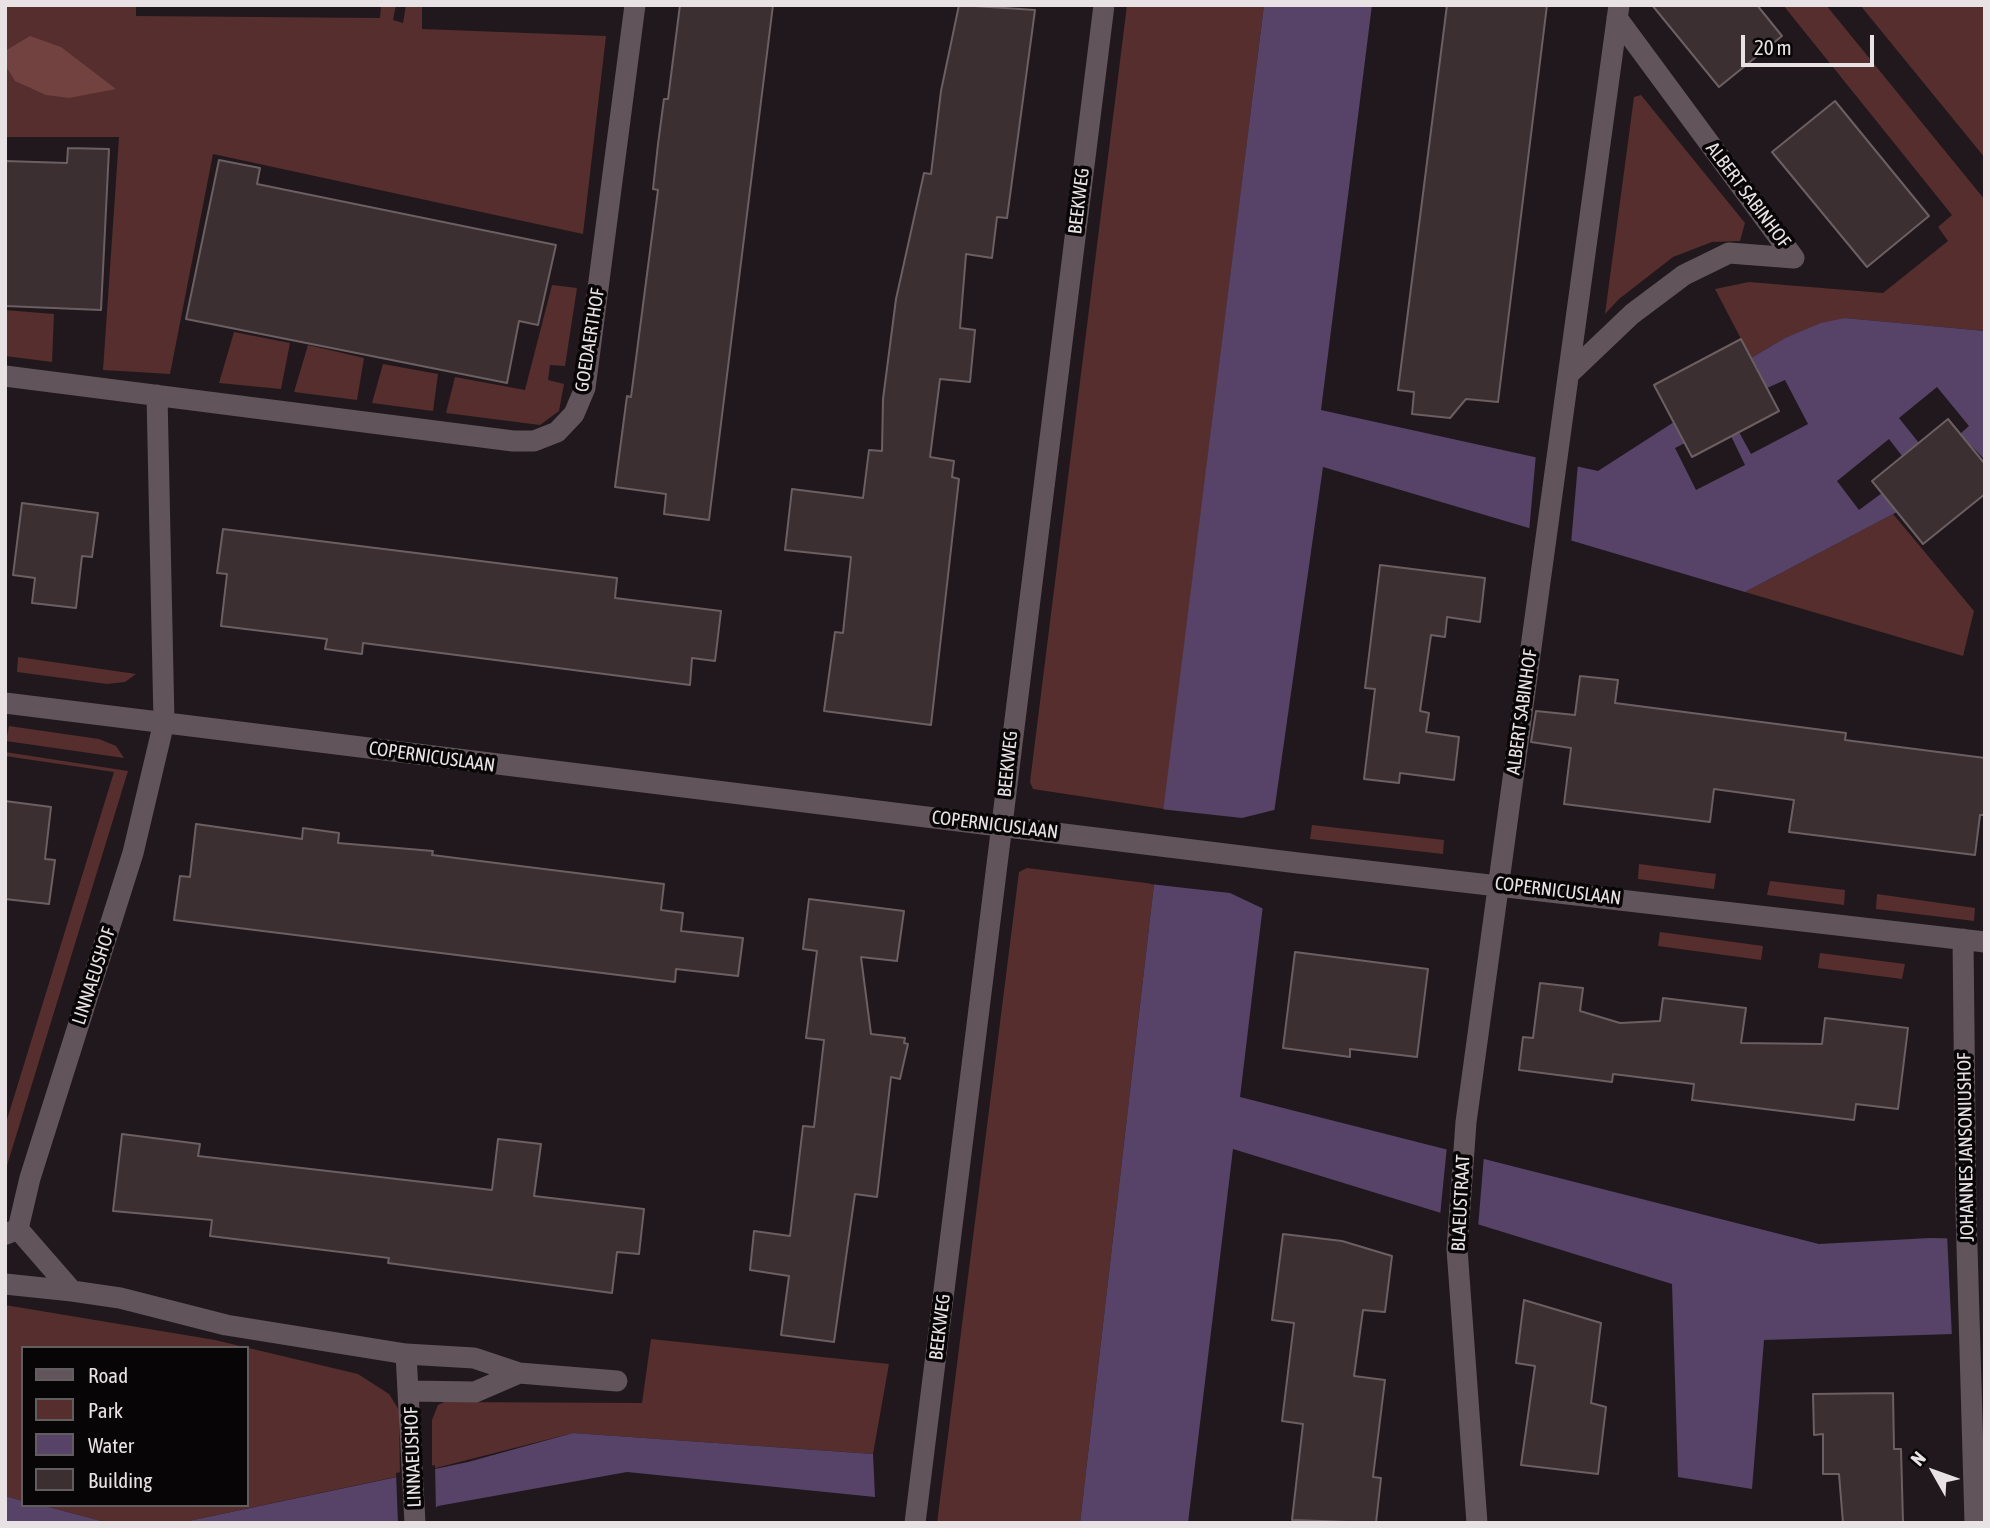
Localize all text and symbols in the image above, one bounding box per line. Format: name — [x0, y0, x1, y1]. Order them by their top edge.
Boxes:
scale bar — [1745, 21, 1878, 65]
text: 20 m — [1754, 35, 1792, 59]
street label: ALBERT SABINHOF — [1701, 138, 1795, 252]
street label: BEEKWEG — [1064, 167, 1094, 235]
street label: GOEDAERTHOF — [571, 286, 609, 394]
street label: ALBERT SABINHOF — [1502, 648, 1542, 776]
street label: BEEKWEG — [993, 730, 1023, 798]
street label: COPERNICUSLAAN — [367, 737, 497, 777]
street label: COPERNICUSLAAN — [931, 806, 1059, 844]
street label: COPERNICUSLAAN — [1494, 872, 1622, 910]
street label: LINNAEUSHOF — [68, 924, 120, 1028]
street label: JOHANNES JANSONIUSHOF — [1953, 1052, 1979, 1242]
street label: BLAEUSTRAAT — [1447, 1154, 1475, 1252]
street label: BEEKWEG — [925, 1293, 955, 1361]
legend — [21, 1346, 248, 1507]
text: Road — [88, 1363, 128, 1387]
text: Park — [88, 1398, 123, 1422]
street label: LINNAEUSHOF — [400, 1406, 426, 1508]
text: Water — [88, 1433, 134, 1457]
north arrow — [1899, 1437, 1969, 1507]
text: N — [1906, 1447, 1930, 1470]
text: Building — [88, 1468, 152, 1492]

